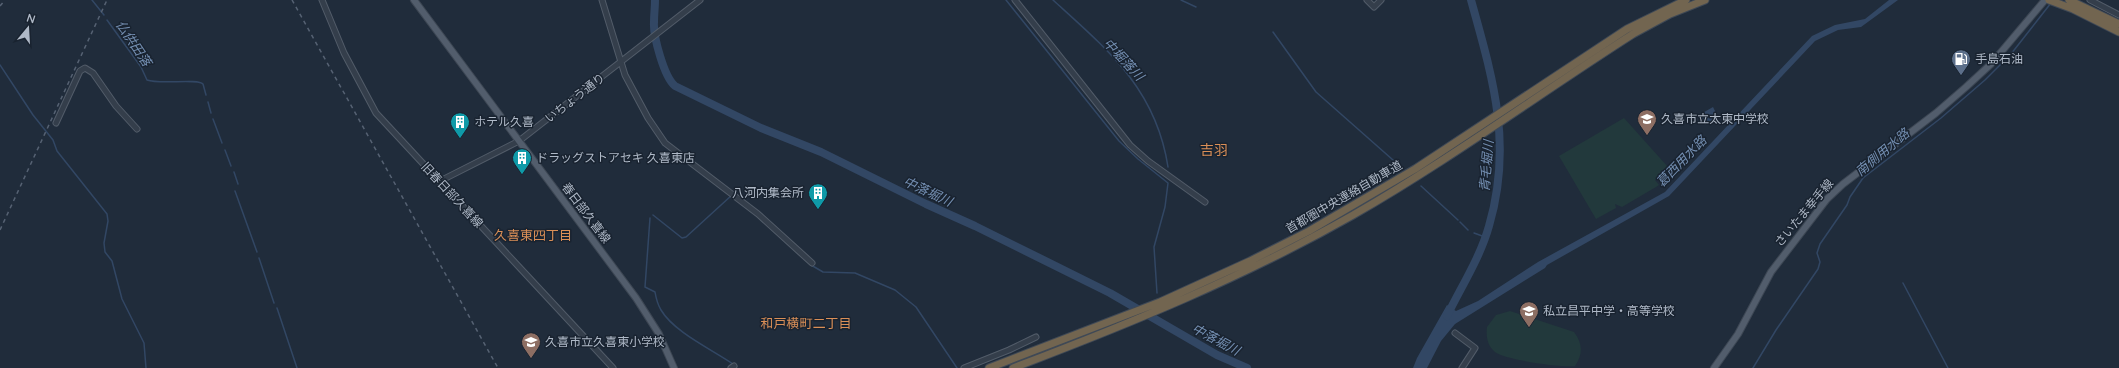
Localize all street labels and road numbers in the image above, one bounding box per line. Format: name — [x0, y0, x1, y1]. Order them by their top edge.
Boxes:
street label: いちょう通り — [542, 70, 608, 126]
street label: 首都圏中央連絡自動車道 — [1283, 157, 1405, 236]
street label: 旧春日部久喜線 — [418, 159, 487, 230]
street label: さいたま幸手線 — [1771, 176, 1836, 250]
street label: 春日部久喜線 — [559, 179, 614, 246]

